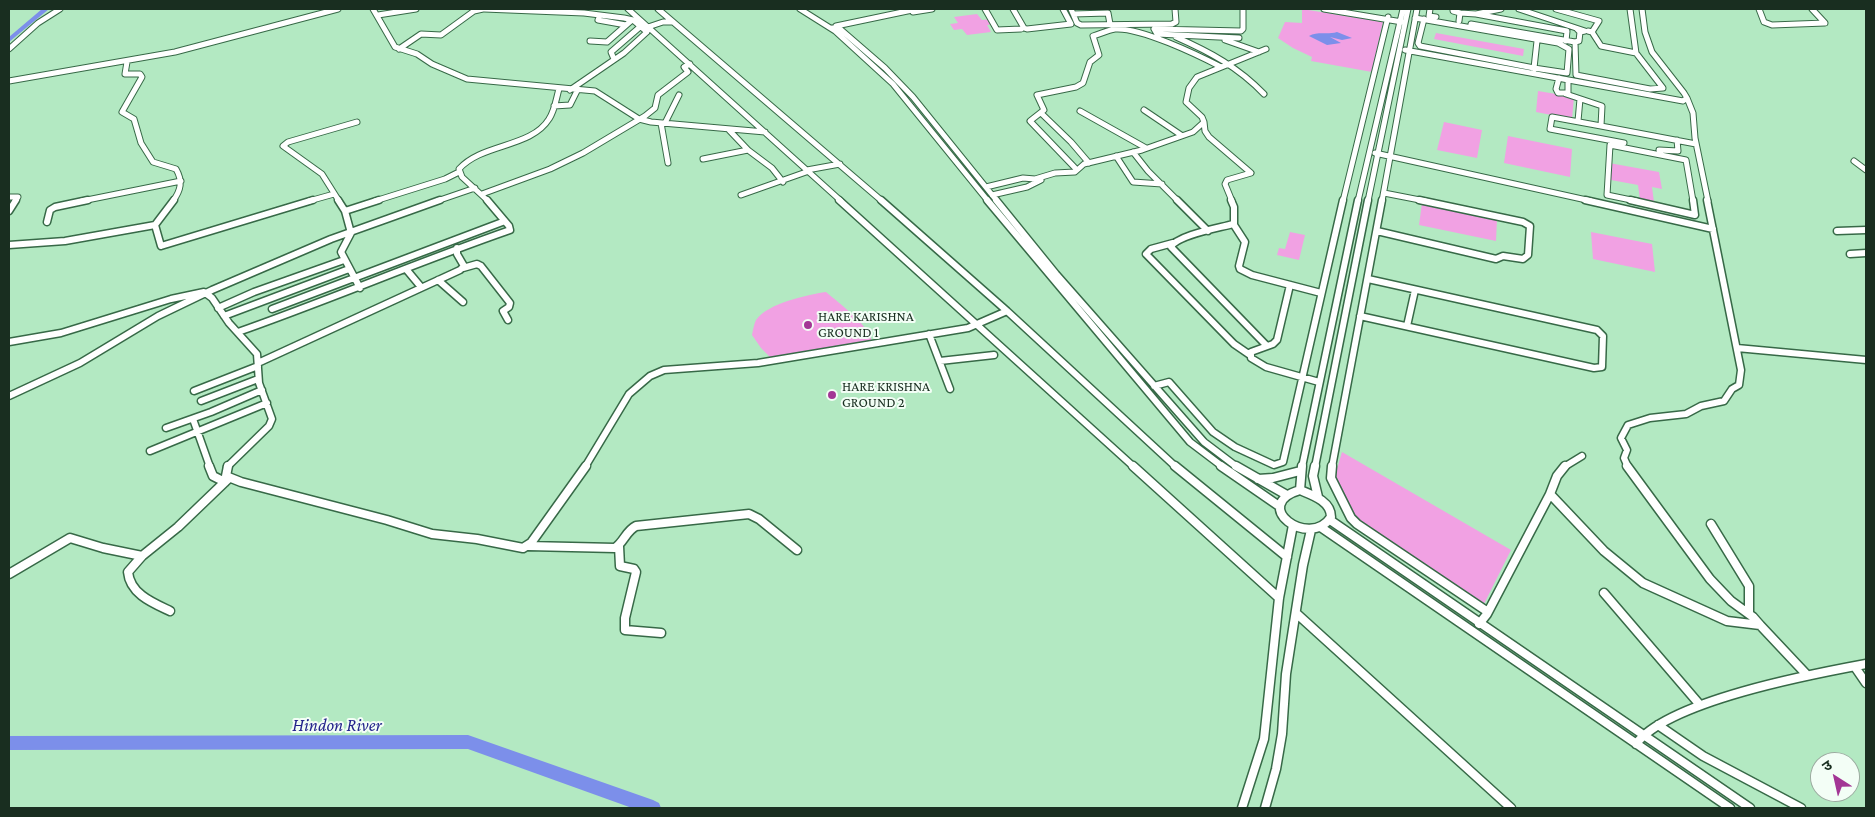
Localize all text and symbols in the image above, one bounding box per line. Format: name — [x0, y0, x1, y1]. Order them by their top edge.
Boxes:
place label: HARE KARISHNA GROUND 1 — [818, 309, 914, 342]
marker: HARE KARISHNA GROUND 1 — [802, 319, 814, 331]
place label: HARE KRISHNA GROUND 2 — [842, 379, 930, 412]
marker: HARE KRISHNA GROUND 2 — [826, 389, 838, 401]
water label: Hindon River — [292, 714, 382, 736]
north arrow — [1810, 752, 1860, 802]
text: उ — [1819, 757, 1835, 774]

